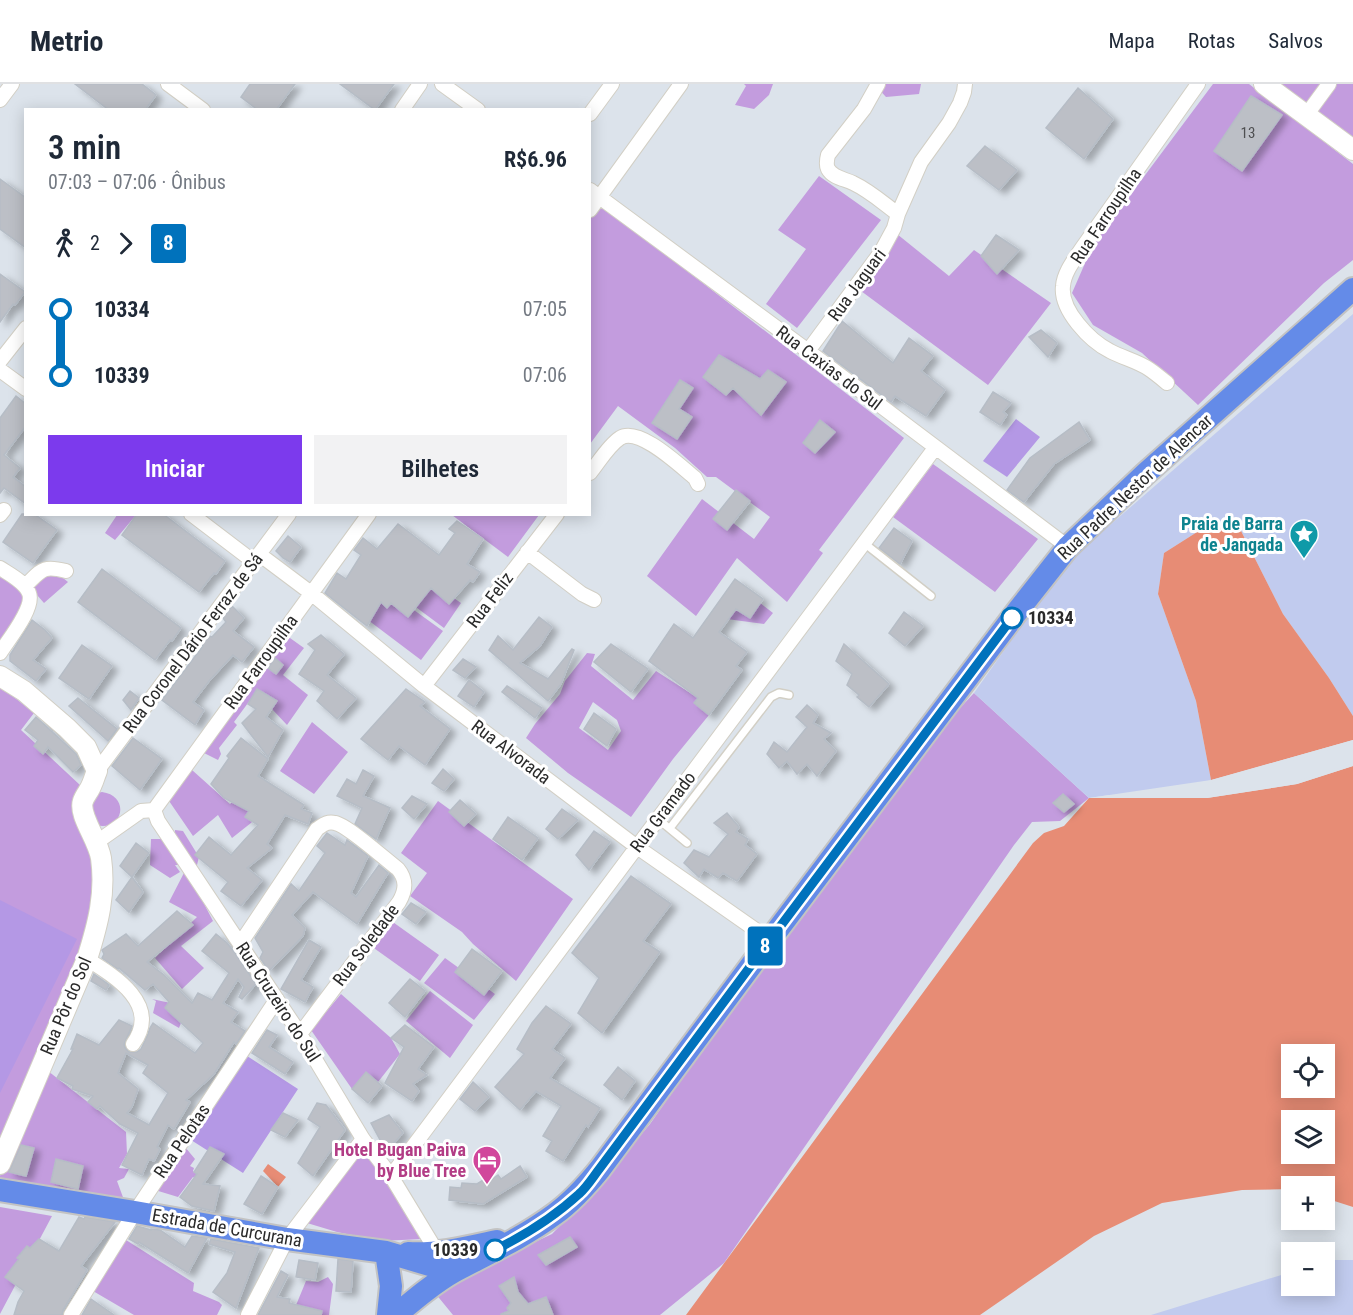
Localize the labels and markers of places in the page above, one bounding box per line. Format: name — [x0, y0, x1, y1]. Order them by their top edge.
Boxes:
place label: Praia de Barra de Jangada — [1181, 513, 1283, 555]
place icon: Praia de Barra de Jangada — [1288, 518, 1320, 560]
marker: 10334 — [1001, 607, 1023, 629]
place label: 10334 — [1028, 607, 1073, 628]
place label: Hotel Bugan Paiva by Blue Tree — [334, 1139, 466, 1181]
hotel icon: Hotel Bugan Paiva by Blue Tree — [471, 1144, 503, 1186]
place label: 10339 — [433, 1239, 478, 1260]
marker: 10339 — [484, 1239, 506, 1261]

